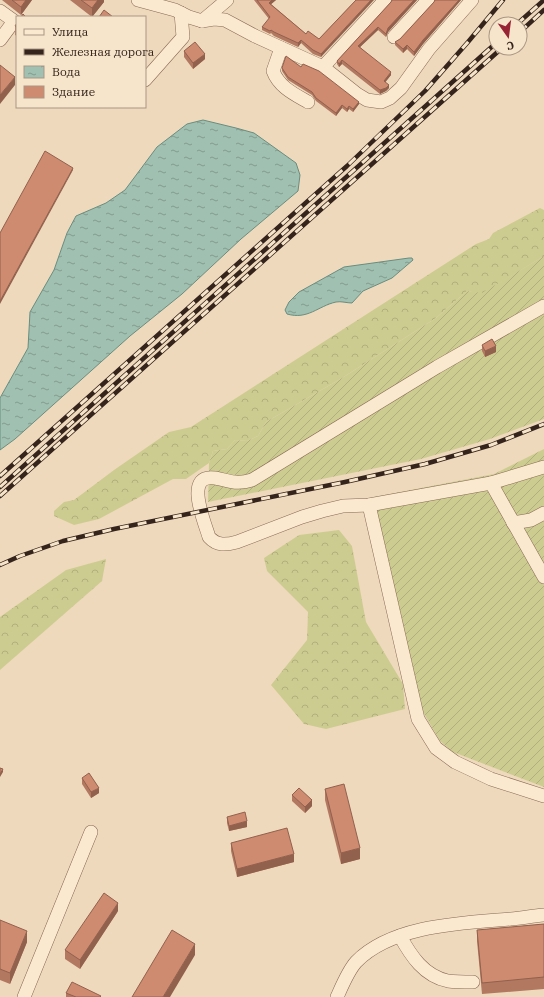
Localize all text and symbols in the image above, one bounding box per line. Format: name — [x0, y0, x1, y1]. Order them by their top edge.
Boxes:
legend — [16, 16, 146, 108]
north arrow — [488, 16, 528, 56]
text: Улица — [52, 24, 89, 39]
text: С — [505, 38, 516, 53]
text: Железная дорога — [52, 44, 155, 59]
text: Вода — [52, 64, 81, 79]
text: Здание — [52, 84, 95, 99]

